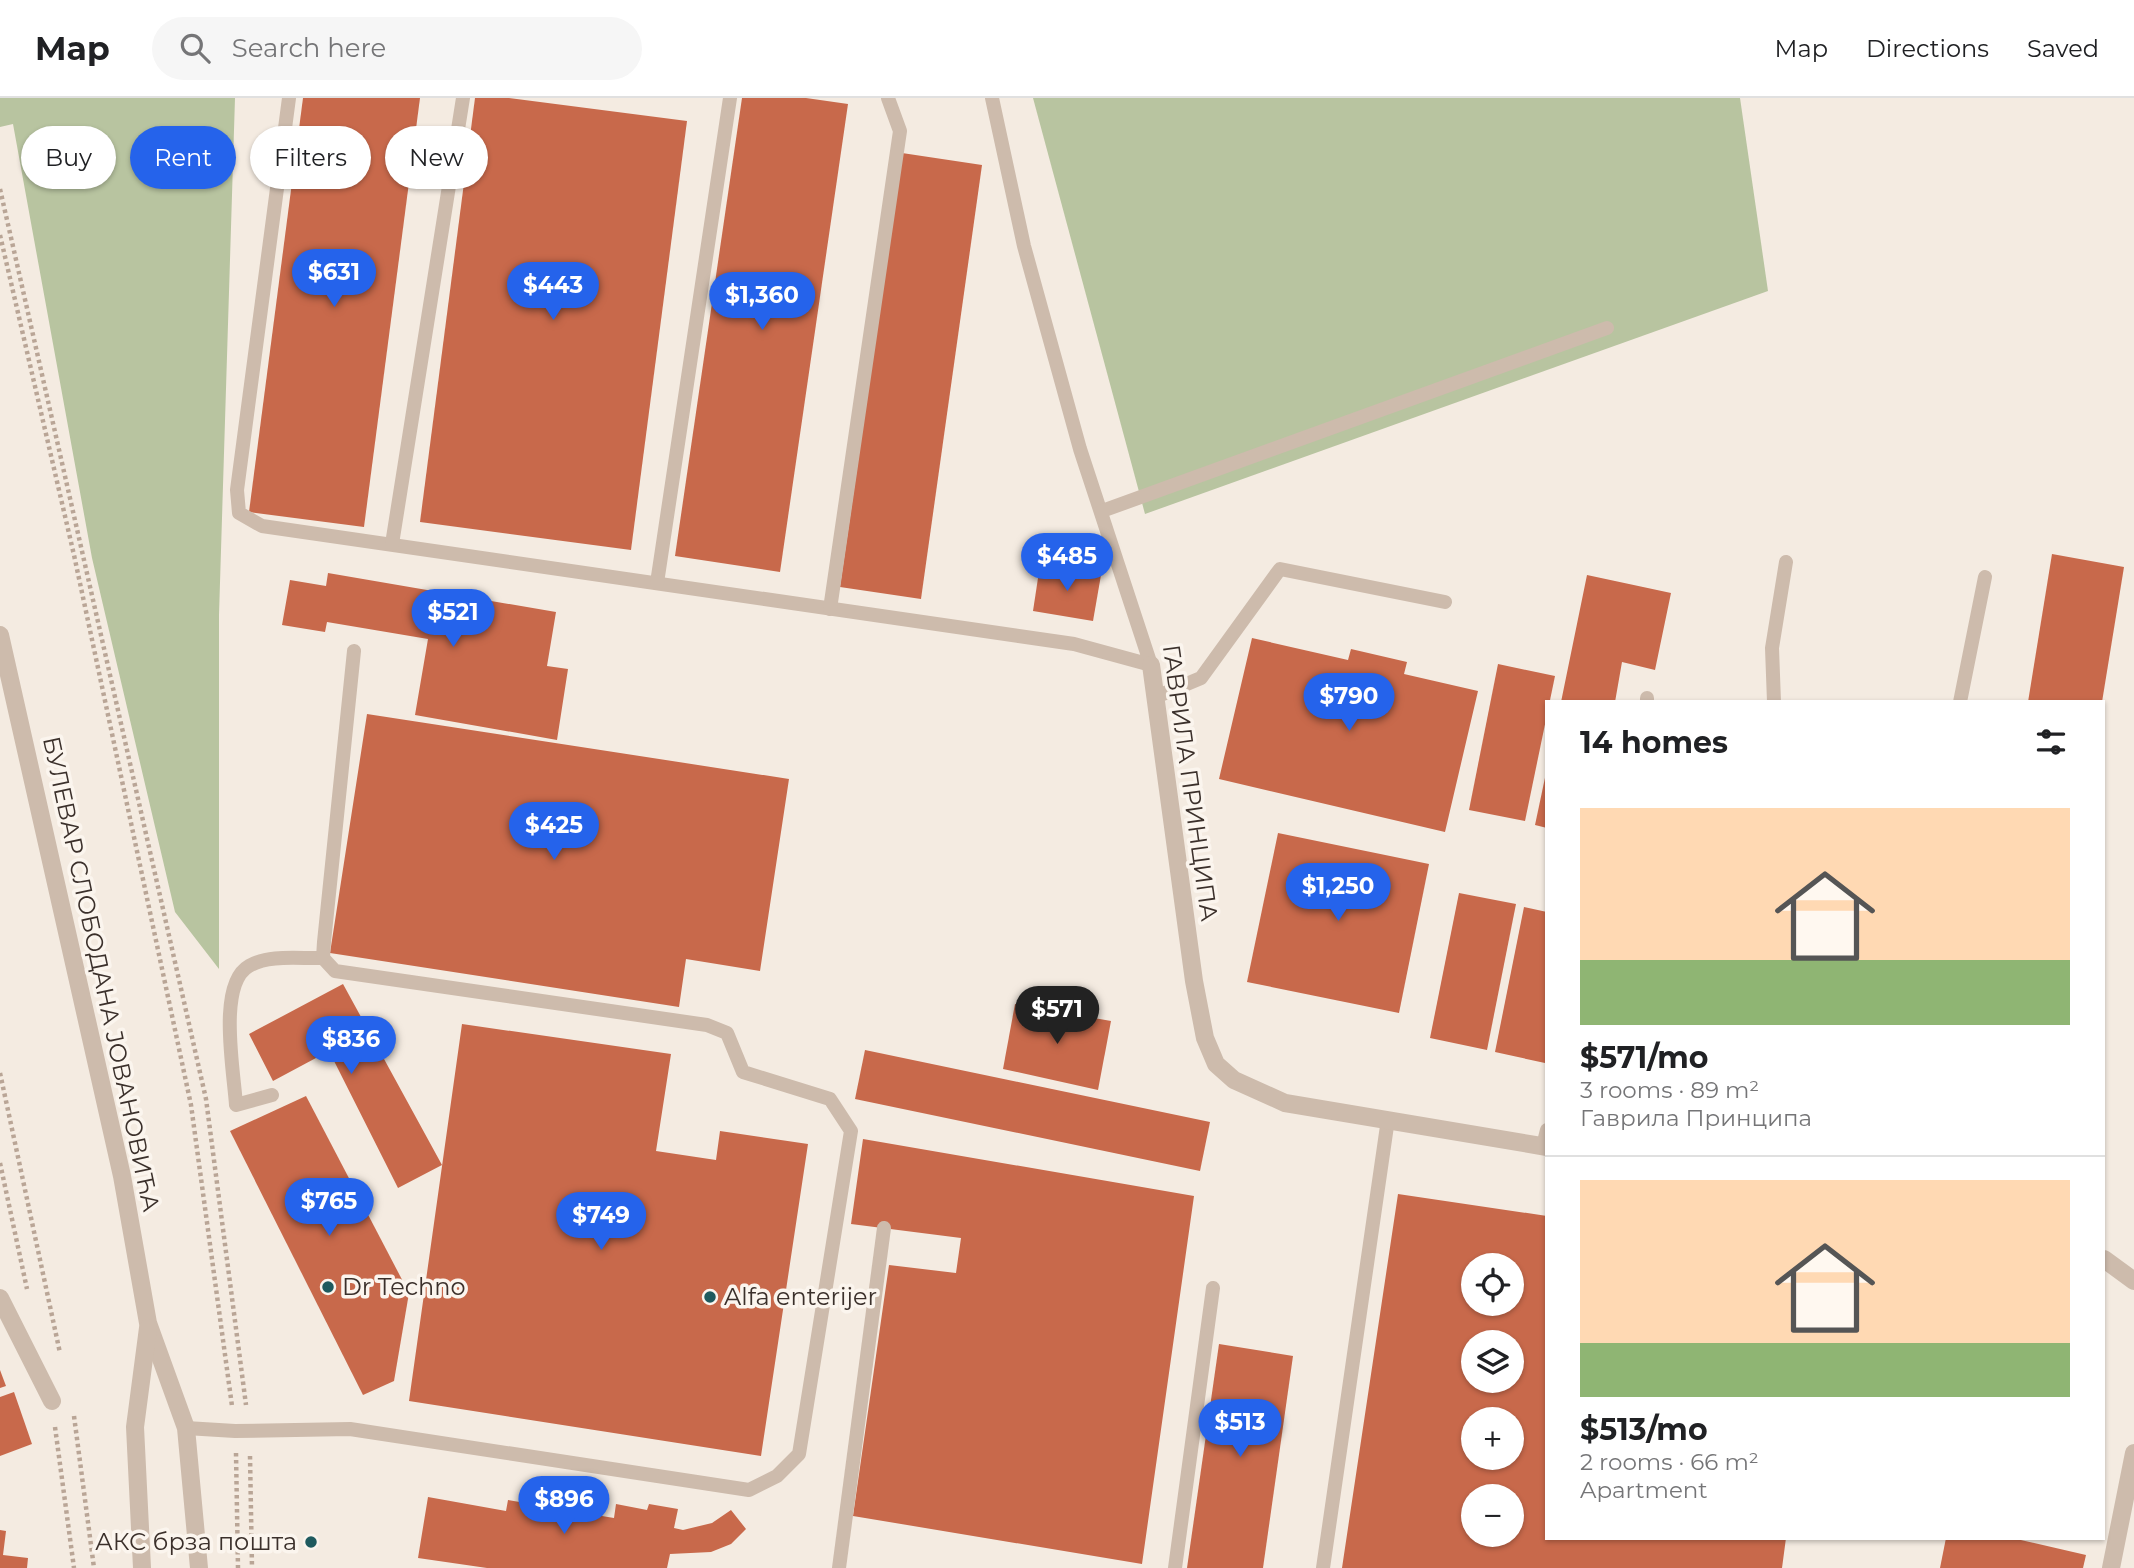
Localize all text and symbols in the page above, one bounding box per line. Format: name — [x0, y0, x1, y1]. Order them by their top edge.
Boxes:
search box — [152, 17, 642, 80]
text: Map — [35, 28, 110, 68]
icon: search — [176, 29, 214, 67]
text: Search here — [232, 32, 386, 64]
text: Map — [1775, 34, 1828, 63]
text: Directions — [1866, 34, 1989, 63]
text: Saved — [2027, 34, 2099, 63]
chip: Buy — [21, 126, 116, 189]
chip: Rent — [130, 126, 236, 189]
chip: Filters — [250, 126, 371, 189]
chip: New — [385, 126, 488, 189]
pin: $631 — [293, 250, 375, 309]
text: $631 — [308, 258, 360, 286]
pin: $443 — [512, 262, 594, 322]
text: $443 — [523, 271, 583, 299]
pin: $1,360 — [705, 272, 819, 332]
text: $1,360 — [725, 281, 799, 309]
pin: $485 — [1026, 533, 1108, 593]
text: $485 — [1037, 542, 1097, 570]
pin: $521 — [412, 589, 494, 649]
text: $521 — [428, 598, 478, 626]
street label: ГАВРИЛА ПРИНЦИПА — [1157, 643, 1224, 923]
pin: $790 — [1308, 674, 1390, 733]
text: $790 — [1320, 682, 1378, 710]
icon: filters — [2032, 723, 2070, 761]
text: 14 homes — [1580, 724, 1728, 761]
street label: БУЛЕВАР СЛОБОДАНА ЈОВАНОВИЋА — [37, 734, 166, 1214]
pin: $425 — [513, 802, 595, 862]
text: $425 — [525, 811, 583, 839]
icon: home — [1762, 853, 1888, 979]
pin: $1,250 — [1281, 864, 1395, 923]
text: $1,250 — [1302, 872, 1374, 900]
pin: $571 — [1016, 986, 1098, 1046]
text: $571 — [1031, 995, 1083, 1023]
pin: $836 — [310, 1016, 392, 1076]
text: $836 — [322, 1025, 380, 1053]
text: $571/mo — [1580, 1039, 1708, 1076]
text: 3 rooms · 89 m² — [1580, 1076, 1759, 1104]
text: Гаврила Принципа — [1580, 1104, 1812, 1132]
pin: $765 — [288, 1178, 370, 1238]
text: $765 — [301, 1187, 357, 1215]
pin: $749 — [560, 1192, 642, 1252]
text: $749 — [572, 1201, 630, 1229]
icon: home — [1762, 1225, 1888, 1351]
map controls — [1461, 1253, 1524, 1547]
button: locate — [1461, 1253, 1524, 1316]
place label: Dr Techno — [342, 1272, 466, 1301]
marker: Dr Techno — [320, 1279, 336, 1295]
place label: Alfa enterijer — [724, 1282, 877, 1311]
marker: Alfa enterijer — [702, 1289, 718, 1305]
button: layers — [1461, 1330, 1524, 1393]
pin: $513 — [1199, 1400, 1281, 1459]
button: + — [1461, 1407, 1524, 1470]
text: $513 — [1215, 1408, 1266, 1436]
text: $513/mo — [1580, 1411, 1708, 1448]
text: 2 rooms · 66 m² — [1580, 1448, 1759, 1476]
pin: $896 — [523, 1476, 605, 1536]
text: Apartment — [1580, 1476, 1708, 1504]
button: − — [1461, 1484, 1524, 1547]
text: $896 — [534, 1485, 594, 1513]
place label: АКС брза пошта — [95, 1527, 297, 1556]
marker: АКС брза пошта — [303, 1534, 319, 1550]

